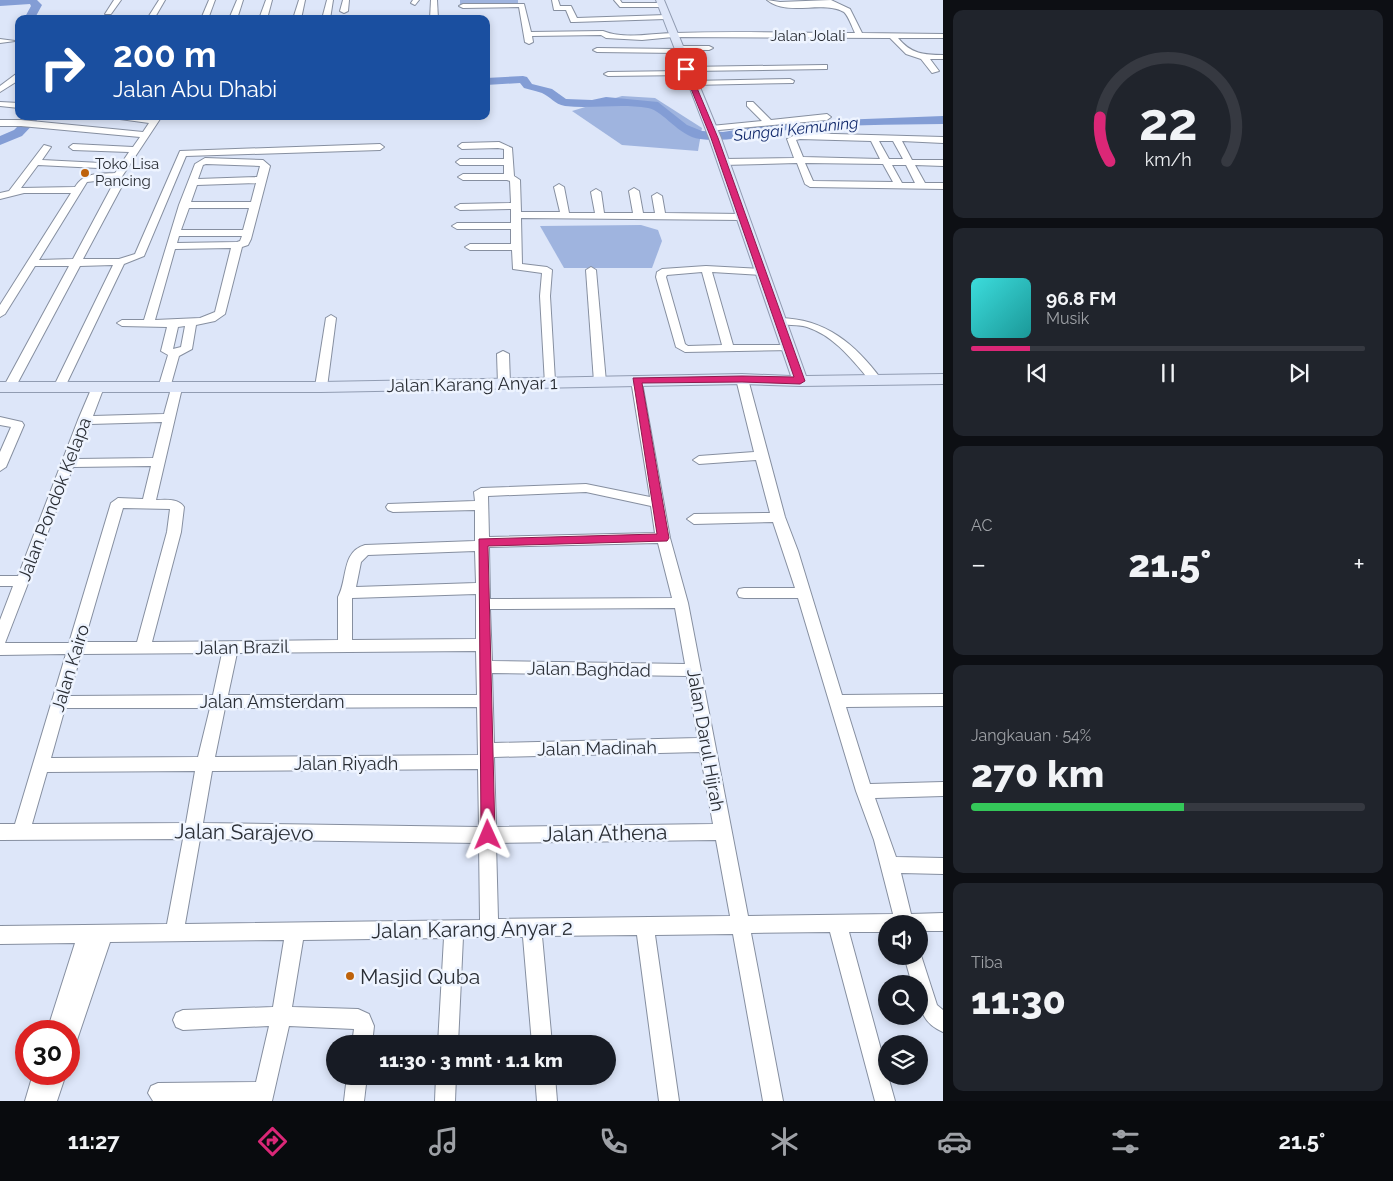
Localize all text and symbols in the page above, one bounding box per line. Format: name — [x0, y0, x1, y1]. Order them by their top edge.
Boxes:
street label: Jalan Jolali — [770, 27, 846, 45]
text: 200 m — [113, 34, 217, 75]
icon: right — [30, 35, 95, 100]
pin — [665, 48, 707, 90]
icon: arrive — [672, 55, 700, 83]
text: Jalan Abu Dhabi — [113, 76, 277, 102]
text: 22 — [1139, 91, 1197, 152]
water label: Sungai Kemuning — [732, 113, 860, 145]
text: km/h — [1144, 149, 1192, 170]
place label: Toko Lisa Pancing — [95, 155, 159, 190]
marker: Toko Lisa Pancing — [79, 167, 91, 179]
text: 96.8 FM — [1046, 287, 1116, 309]
text: Musik — [1046, 309, 1089, 328]
icon: previous — [1023, 359, 1051, 387]
icon: pause — [1154, 359, 1182, 387]
icon: next — [1285, 359, 1313, 387]
street label: Jalan Karang Anyar 1 — [386, 372, 558, 396]
street label: Jalan Pondok Kelapa — [13, 414, 95, 584]
text: AC — [971, 516, 992, 535]
text: 21.5° — [1128, 541, 1211, 586]
text: − — [971, 548, 986, 581]
text: + — [1353, 548, 1365, 581]
street label: Jalan Kairo — [47, 622, 93, 714]
street label: Jalan Brazil — [195, 636, 289, 658]
street label: Jalan Baghdad — [527, 657, 651, 681]
street label: Jalan Darul Hijrah — [683, 667, 729, 813]
street label: Jalan Amsterdam — [199, 691, 345, 712]
text: Jangkauan · 54% — [971, 726, 1091, 745]
street label: Jalan Madinah — [537, 736, 657, 760]
text: 270 km — [971, 751, 1104, 796]
street label: Jalan Riyadh — [294, 753, 398, 774]
position arrow — [461, 808, 513, 860]
street label: Jalan Sarajevo — [174, 818, 314, 846]
street label: Jalan Athena — [543, 819, 667, 847]
street label: Jalan Karang Anyar 2 — [371, 915, 573, 943]
map controls — [878, 915, 928, 1085]
button: sound — [878, 915, 928, 965]
text: Tiba — [971, 953, 1003, 972]
place label: Masjid Quba — [360, 964, 480, 989]
marker: Masjid Quba — [344, 970, 356, 982]
button: search — [878, 975, 928, 1025]
text: 11:30 — [971, 978, 1066, 1023]
speed limit sign: 30 — [15, 1020, 80, 1085]
button: layers — [878, 1035, 928, 1085]
text: 11:30 · 3 mnt · 1.1 km — [379, 1049, 563, 1071]
icon: directions — [255, 1124, 290, 1159]
icon: music — [426, 1124, 461, 1159]
icon: phone — [596, 1124, 631, 1159]
icon: climate — [767, 1124, 802, 1159]
icon: car — [937, 1124, 972, 1159]
icon: filters — [1108, 1124, 1143, 1159]
text: 11:27 — [68, 1128, 120, 1154]
text: 21.5° — [1279, 1128, 1325, 1154]

